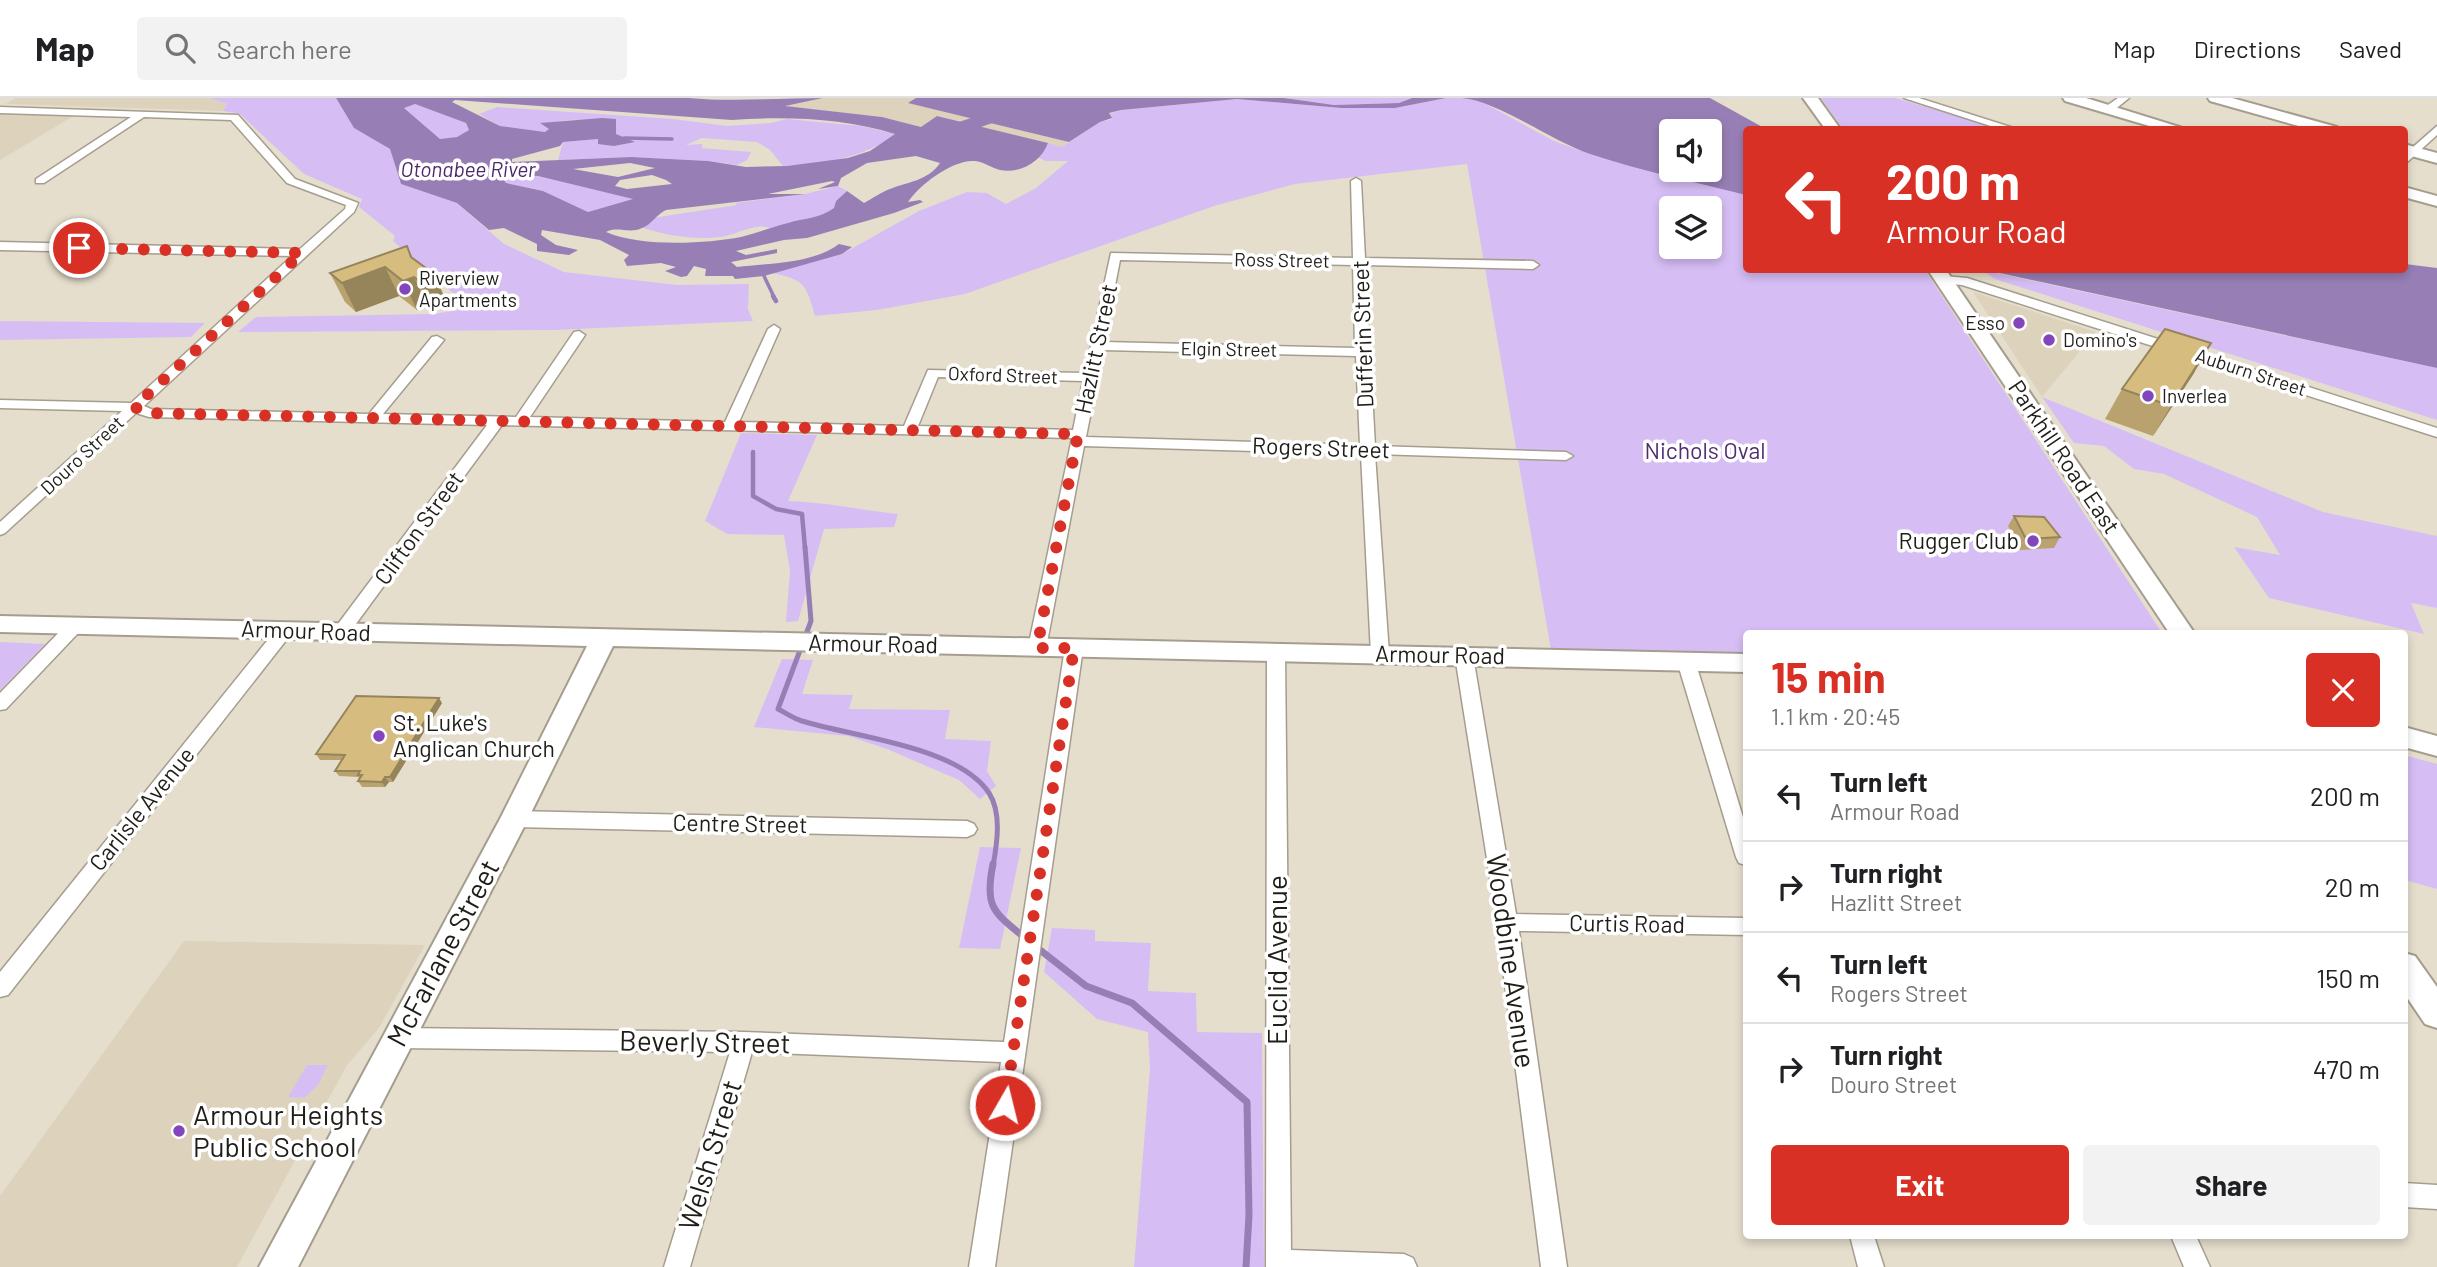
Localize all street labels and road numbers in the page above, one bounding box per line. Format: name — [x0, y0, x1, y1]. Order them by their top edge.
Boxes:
street label: Ross Street — [1234, 247, 1330, 272]
street label: Dufferin Street — [1345, 260, 1379, 408]
street label: Hazlitt Street — [1068, 281, 1122, 416]
street label: Elgin Street — [1180, 336, 1278, 361]
street label: Auburn Street — [2193, 343, 2309, 400]
street label: Oxford Street — [948, 361, 1058, 388]
street label: Parkhill Road East — [2003, 374, 2127, 539]
street label: Douro Street — [35, 410, 128, 499]
street label: Rogers Street — [1252, 431, 1390, 463]
street label: Clifton Street — [368, 465, 469, 590]
street label: Armour Road — [241, 614, 371, 646]
street label: Armour Road — [808, 628, 938, 658]
street label: Armour Road — [1375, 639, 1505, 669]
street label: Carlisle Avenue — [83, 741, 200, 876]
street label: Centre Street — [672, 808, 808, 838]
street label: Woodbine Avenue — [1480, 852, 1544, 1070]
street label: McFarlane Street — [379, 853, 506, 1052]
street label: Euclid Avenue — [1259, 875, 1293, 1045]
street label: Curtis Road — [1569, 908, 1685, 938]
street label: Beverly Street — [619, 1023, 791, 1059]
street label: Welsh Street — [670, 1076, 748, 1234]

